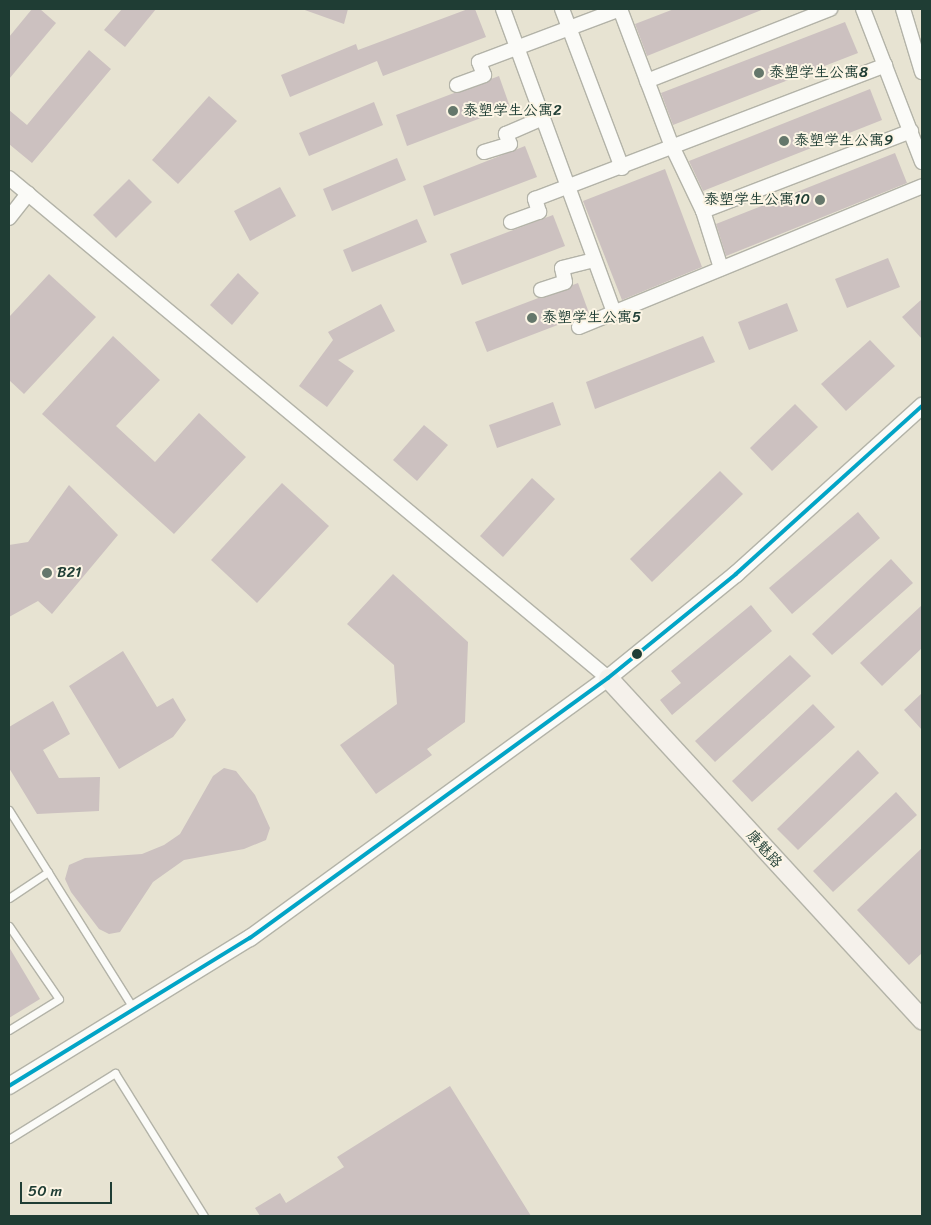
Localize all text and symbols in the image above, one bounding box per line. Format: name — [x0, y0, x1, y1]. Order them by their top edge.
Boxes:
place label: 泰塑学生公寓8 — [769, 64, 868, 82]
marker: 泰塑学生公寓8 — [753, 67, 765, 79]
place label: 泰塑学生公寓2 — [463, 102, 562, 120]
marker: 泰塑学生公寓2 — [447, 105, 459, 117]
place label: 泰塑学生公寓9 — [794, 132, 893, 150]
marker: 泰塑学生公寓9 — [778, 135, 790, 147]
place label: 泰塑学生公寓10 — [704, 191, 810, 209]
marker: 泰塑学生公寓10 — [814, 194, 826, 206]
place label: 泰塑学生公寓5 — [542, 309, 641, 327]
marker: 泰塑学生公寓5 — [526, 312, 538, 324]
place label: B21 — [57, 564, 82, 582]
marker: B21 — [41, 567, 53, 579]
unlabelled marker — [632, 649, 642, 659]
street label: 康魅路 — [742, 826, 786, 872]
scale bar — [22, 1172, 115, 1204]
text: 50 m — [28, 1178, 62, 1204]

